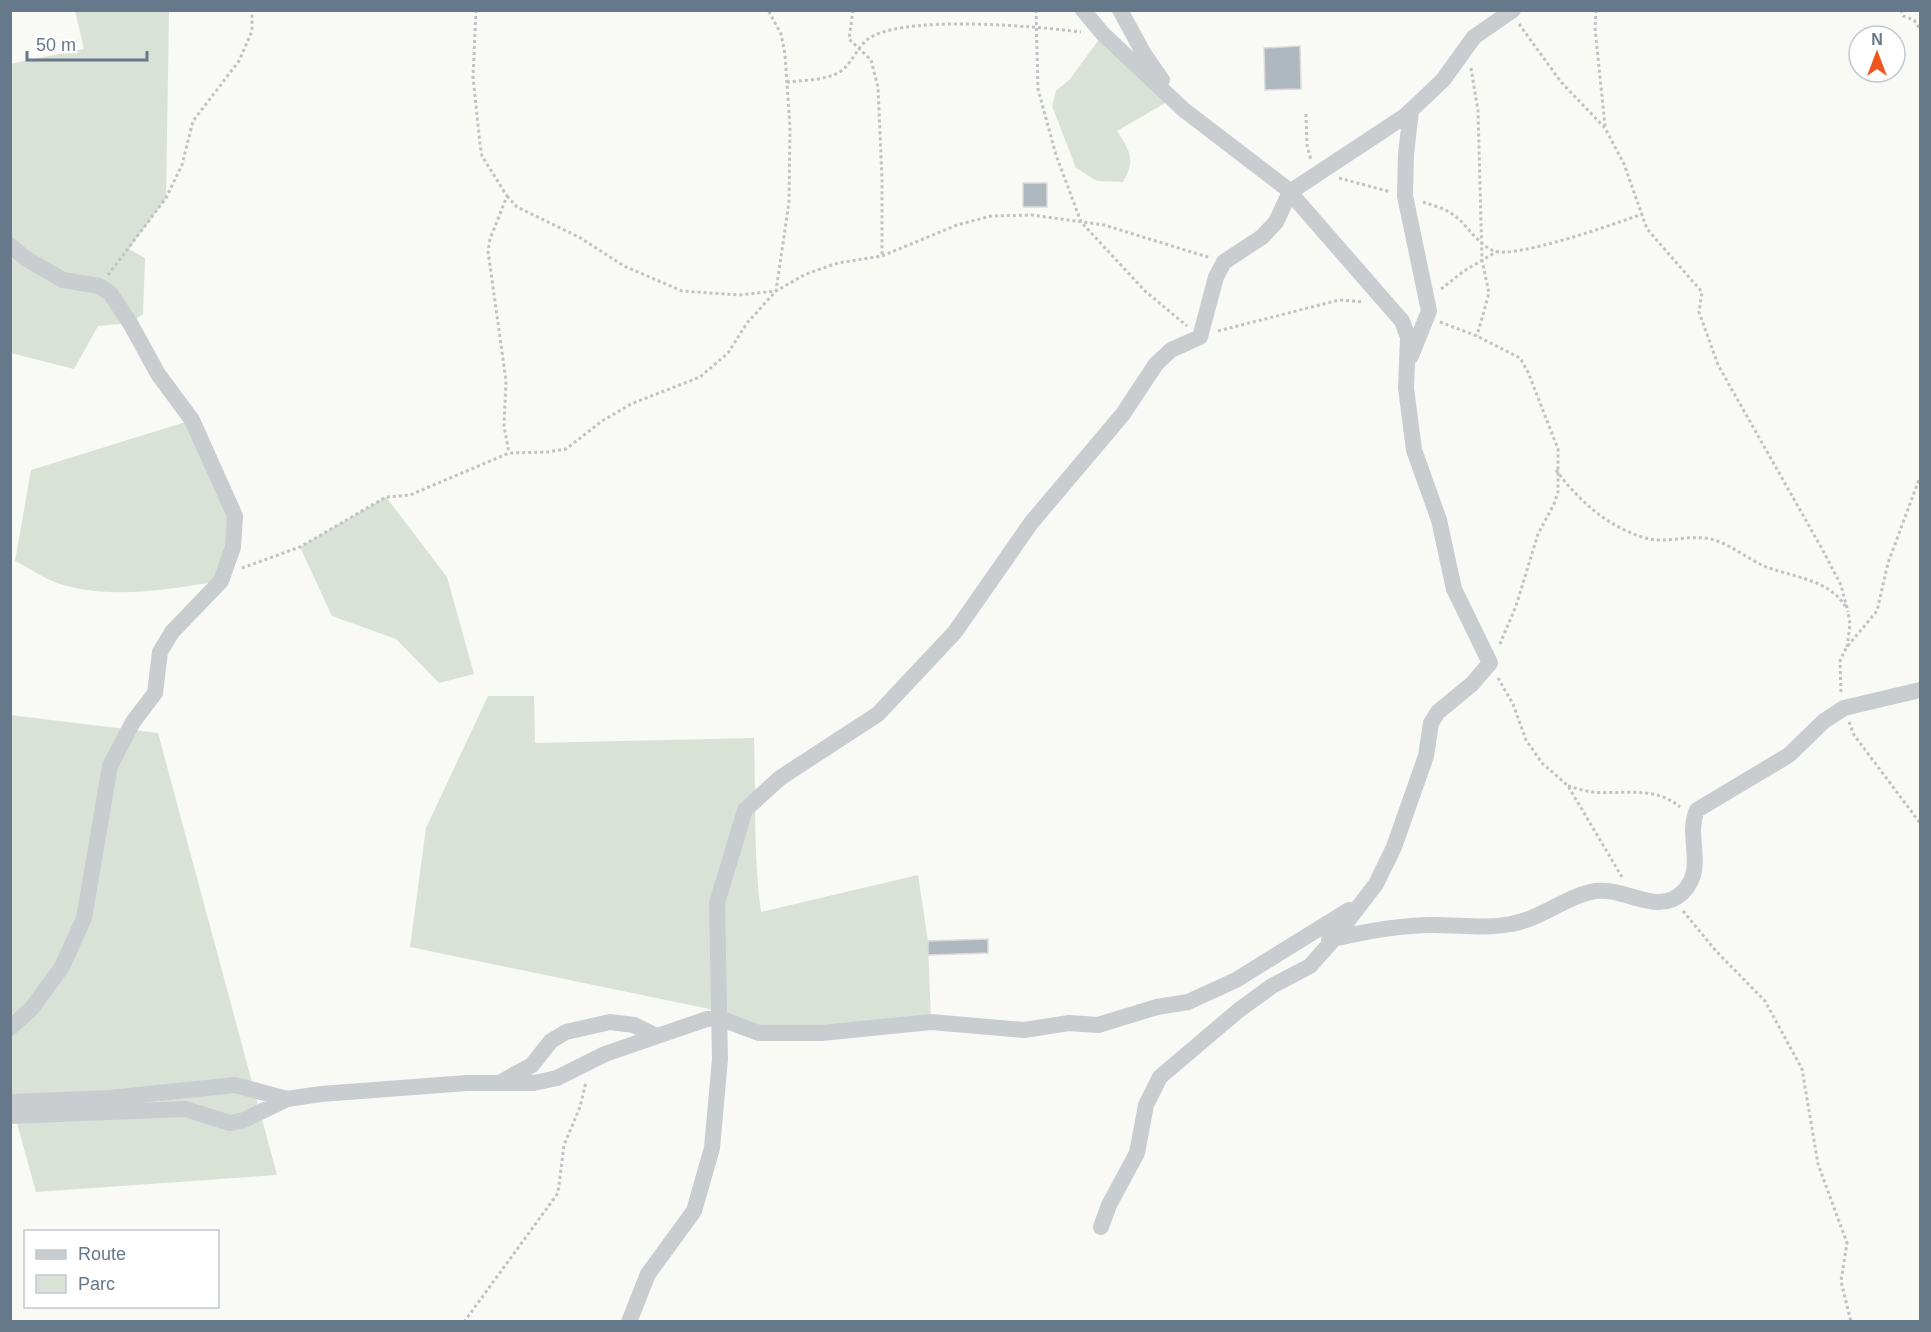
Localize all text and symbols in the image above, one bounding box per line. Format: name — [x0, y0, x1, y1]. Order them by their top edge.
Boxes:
scale bar — [27, 24, 147, 62]
north arrow — [1847, 24, 1907, 84]
text: N — [1871, 31, 1883, 48]
text: 50 m — [36, 35, 76, 55]
legend — [24, 1230, 219, 1308]
text: Route — [78, 1244, 126, 1264]
text: Parc — [78, 1274, 115, 1294]

